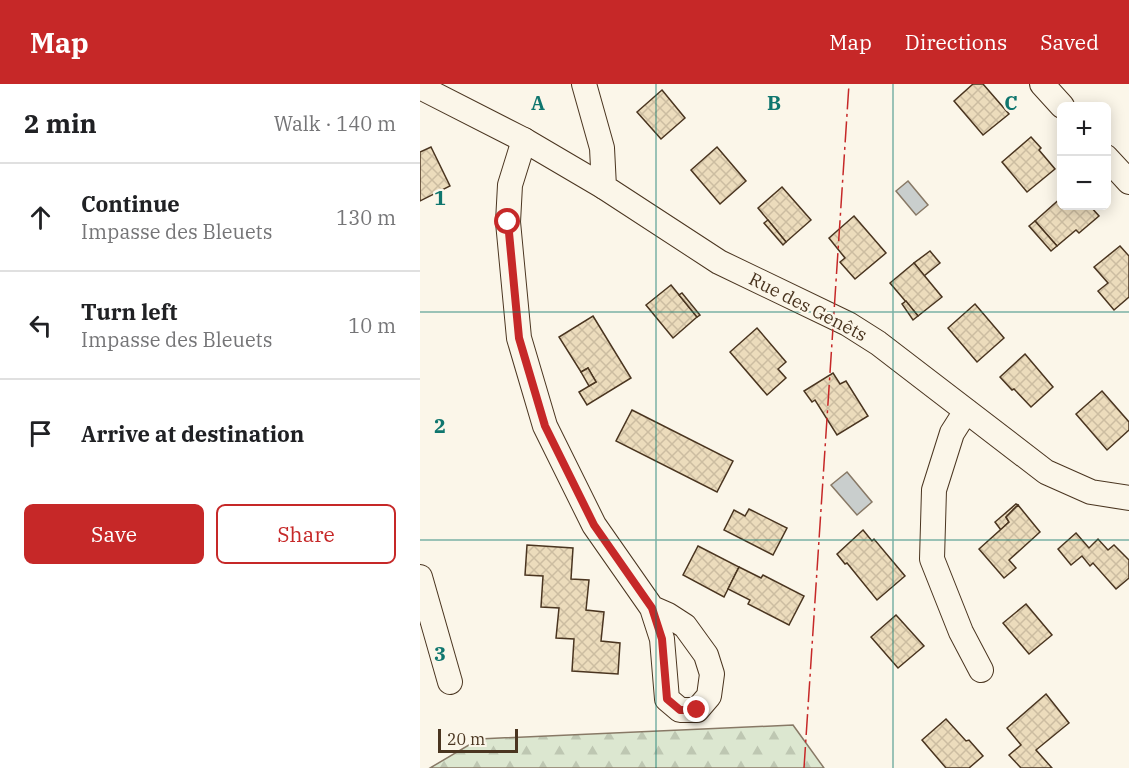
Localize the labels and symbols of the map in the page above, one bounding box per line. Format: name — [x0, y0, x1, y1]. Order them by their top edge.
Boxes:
text: A — [531, 89, 545, 116]
text: B — [767, 89, 781, 116]
text: C — [1004, 89, 1018, 116]
text: 1 — [434, 184, 446, 211]
route start — [494, 208, 520, 234]
street label: Rue des Genêts — [745, 267, 871, 346]
text: 2 — [434, 412, 446, 439]
text: 3 — [434, 640, 446, 667]
route end — [683, 696, 709, 722]
scale bar — [438, 726, 518, 754]

